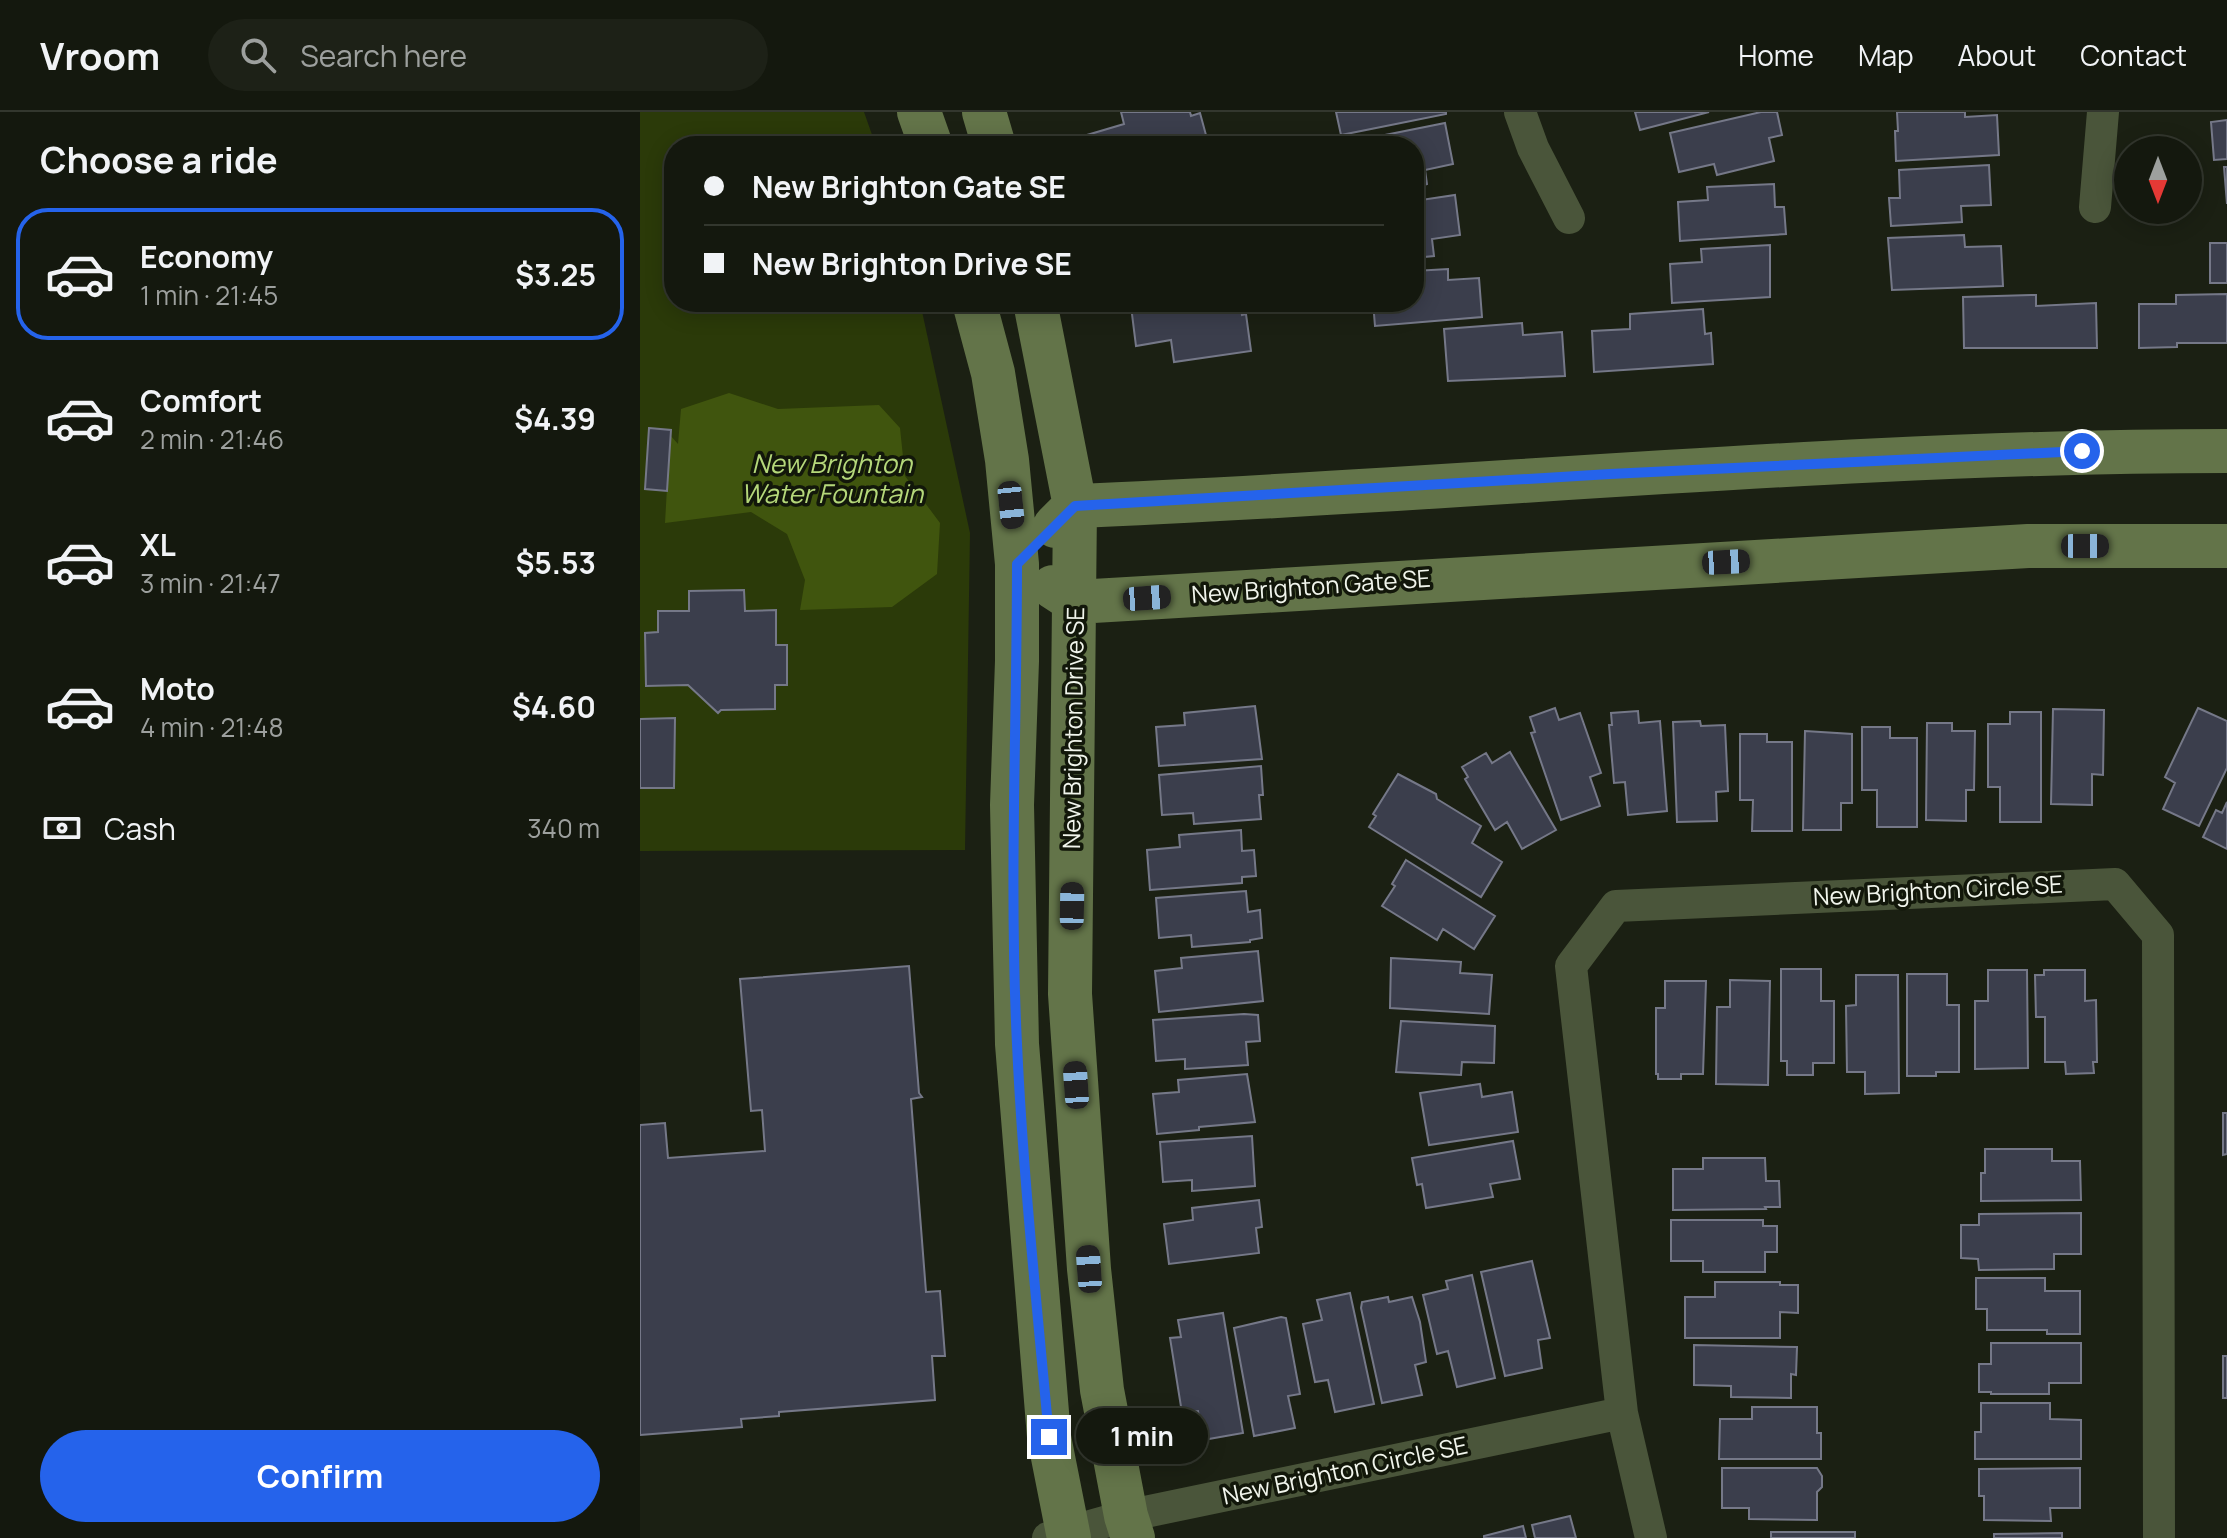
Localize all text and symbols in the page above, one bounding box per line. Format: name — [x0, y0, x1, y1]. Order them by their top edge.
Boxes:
search box — [208, 19, 768, 91]
text: Vroom — [40, 29, 160, 81]
icon: search — [236, 33, 280, 77]
text: Search here — [300, 35, 467, 76]
text: Home — [1738, 36, 1814, 74]
text: Map — [1858, 36, 1914, 74]
text: About — [1958, 36, 2036, 74]
text: Contact — [2080, 36, 2187, 74]
text: Choose a ride — [40, 135, 278, 184]
north arrow — [2114, 136, 2202, 224]
map controls — [2114, 136, 2202, 224]
text: New Brighton Gate SE — [752, 166, 1066, 207]
text: Economy — [140, 236, 273, 277]
icon: car — [44, 238, 116, 310]
text: New Brighton Drive SE — [752, 243, 1072, 284]
text: $3.25 — [515, 254, 596, 295]
text: 1 min · 21:45 — [140, 277, 278, 313]
text: Comfort — [140, 380, 262, 421]
icon: car — [44, 382, 116, 454]
text: $4.39 — [514, 398, 596, 439]
text: 2 min · 21:46 — [140, 421, 284, 457]
route start — [2064, 433, 2100, 469]
water label: New Brighton Water Fountain — [741, 445, 925, 511]
car — [997, 480, 1025, 530]
text: XL — [140, 524, 176, 565]
icon: car — [44, 526, 116, 598]
car — [2061, 534, 2109, 558]
text: $5.53 — [515, 542, 596, 583]
car — [1701, 549, 1751, 575]
street label: New Brighton Gate SE — [1190, 561, 1432, 610]
text: 3 min · 21:47 — [140, 565, 281, 601]
car — [1122, 584, 1172, 612]
street label: New Brighton Drive SE — [1054, 607, 1091, 849]
text: Moto — [140, 668, 215, 709]
icon: car — [44, 670, 116, 742]
text: $4.60 — [512, 686, 596, 727]
text: 4 min · 21:48 — [140, 709, 284, 745]
icon: cash — [40, 806, 84, 850]
text: Cash — [104, 808, 176, 849]
text: 340 m — [527, 810, 600, 846]
street label: New Brighton Circle SE — [1812, 866, 2064, 913]
car — [1060, 882, 1084, 930]
car — [1062, 1060, 1090, 1110]
car — [1075, 1244, 1103, 1294]
callout: 1 min — [1077, 1409, 1209, 1465]
text: 1 min — [1110, 1418, 1174, 1454]
route end — [1031, 1419, 1067, 1455]
street label: New Brighton Circle SE — [1219, 1427, 1470, 1512]
button: Confirm — [40, 1430, 600, 1522]

